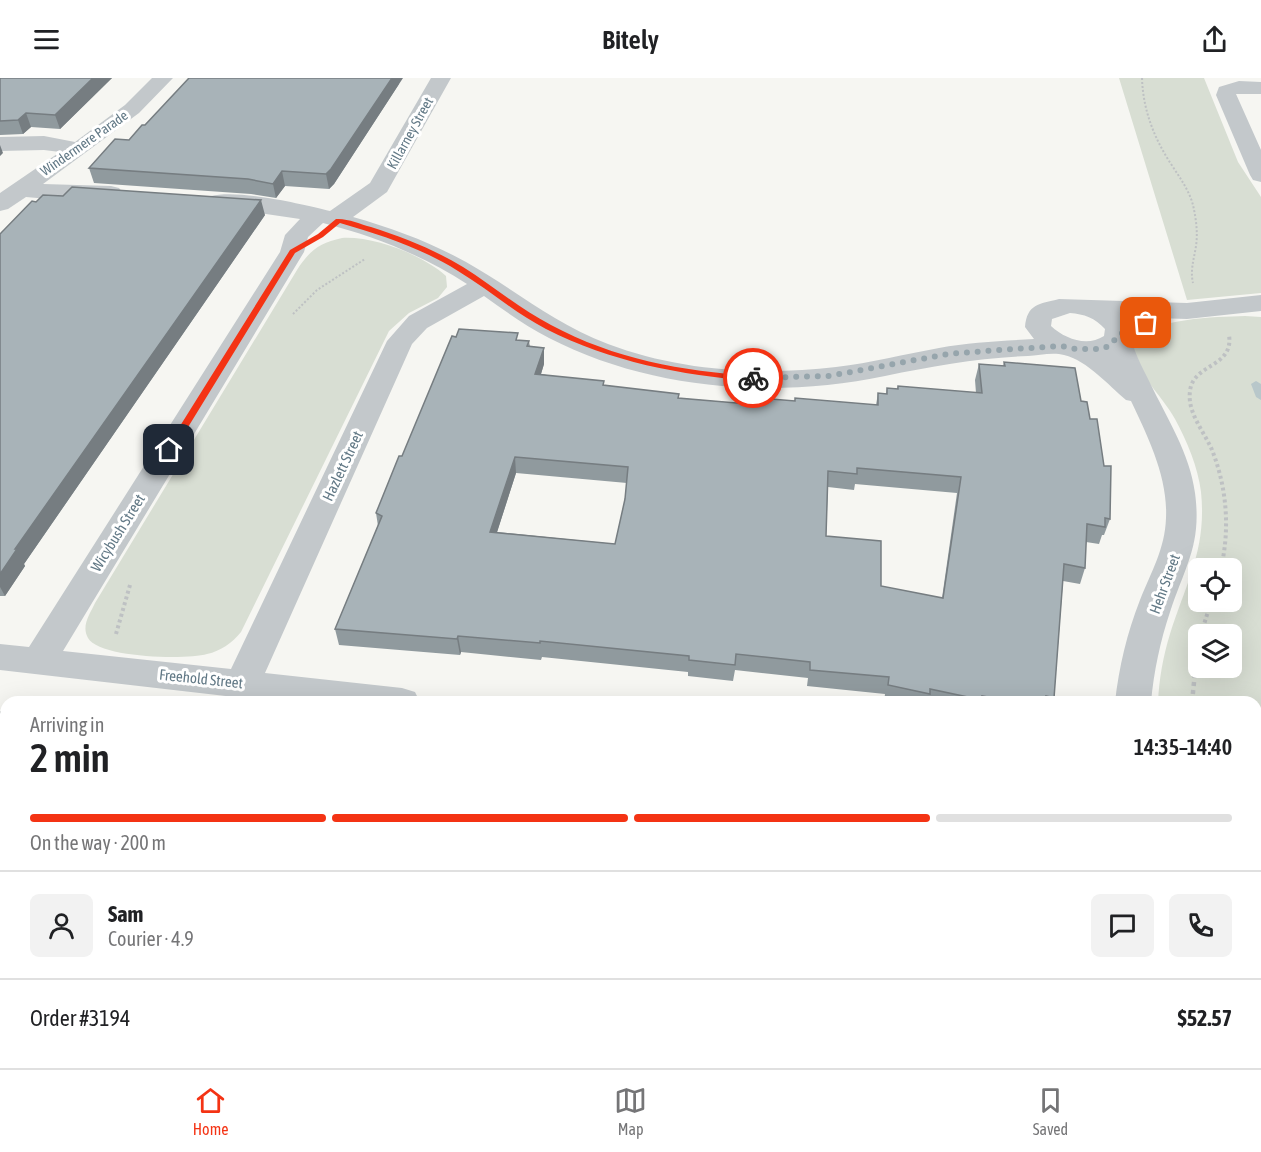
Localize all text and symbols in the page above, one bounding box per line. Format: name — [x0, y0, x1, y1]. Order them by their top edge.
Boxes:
icon: menu — [30, 23, 63, 56]
icon: share — [1198, 23, 1231, 56]
text: Bitely — [602, 24, 659, 55]
street label: Killarney Street — [384, 94, 436, 172]
street label: Windermere Parade — [37, 107, 131, 179]
pin — [1120, 297, 1171, 348]
icon: bag — [1129, 306, 1162, 339]
courier — [723, 348, 783, 408]
icon: bike — [737, 362, 770, 395]
pin — [143, 424, 194, 475]
street label: Hazlett Street — [319, 428, 366, 504]
icon: home — [152, 433, 185, 466]
street label: Wicybush Street — [87, 491, 148, 575]
street label: Hehr Street — [1146, 552, 1183, 616]
map controls — [1188, 558, 1242, 678]
button: locate — [1188, 558, 1242, 612]
button: layers — [1188, 624, 1242, 678]
street label: Freehold Street — [158, 666, 244, 691]
text: Arriving in — [30, 713, 104, 736]
text: 14:35–14:40 — [1134, 734, 1232, 760]
text: 2 min — [30, 736, 110, 780]
text: On the way · 200 m — [30, 831, 166, 854]
button: person — [30, 894, 93, 957]
button: chat — [1091, 894, 1154, 957]
button: phone — [1169, 894, 1232, 957]
text: Sam — [108, 901, 143, 927]
text: Courier · 4.9 — [108, 927, 194, 950]
text: Order #3194 — [30, 1005, 130, 1031]
text: $52.57 — [1177, 1005, 1232, 1031]
tab: Home — [193, 1084, 228, 1138]
tab: Map — [614, 1084, 647, 1138]
tab: Saved — [1033, 1084, 1068, 1138]

